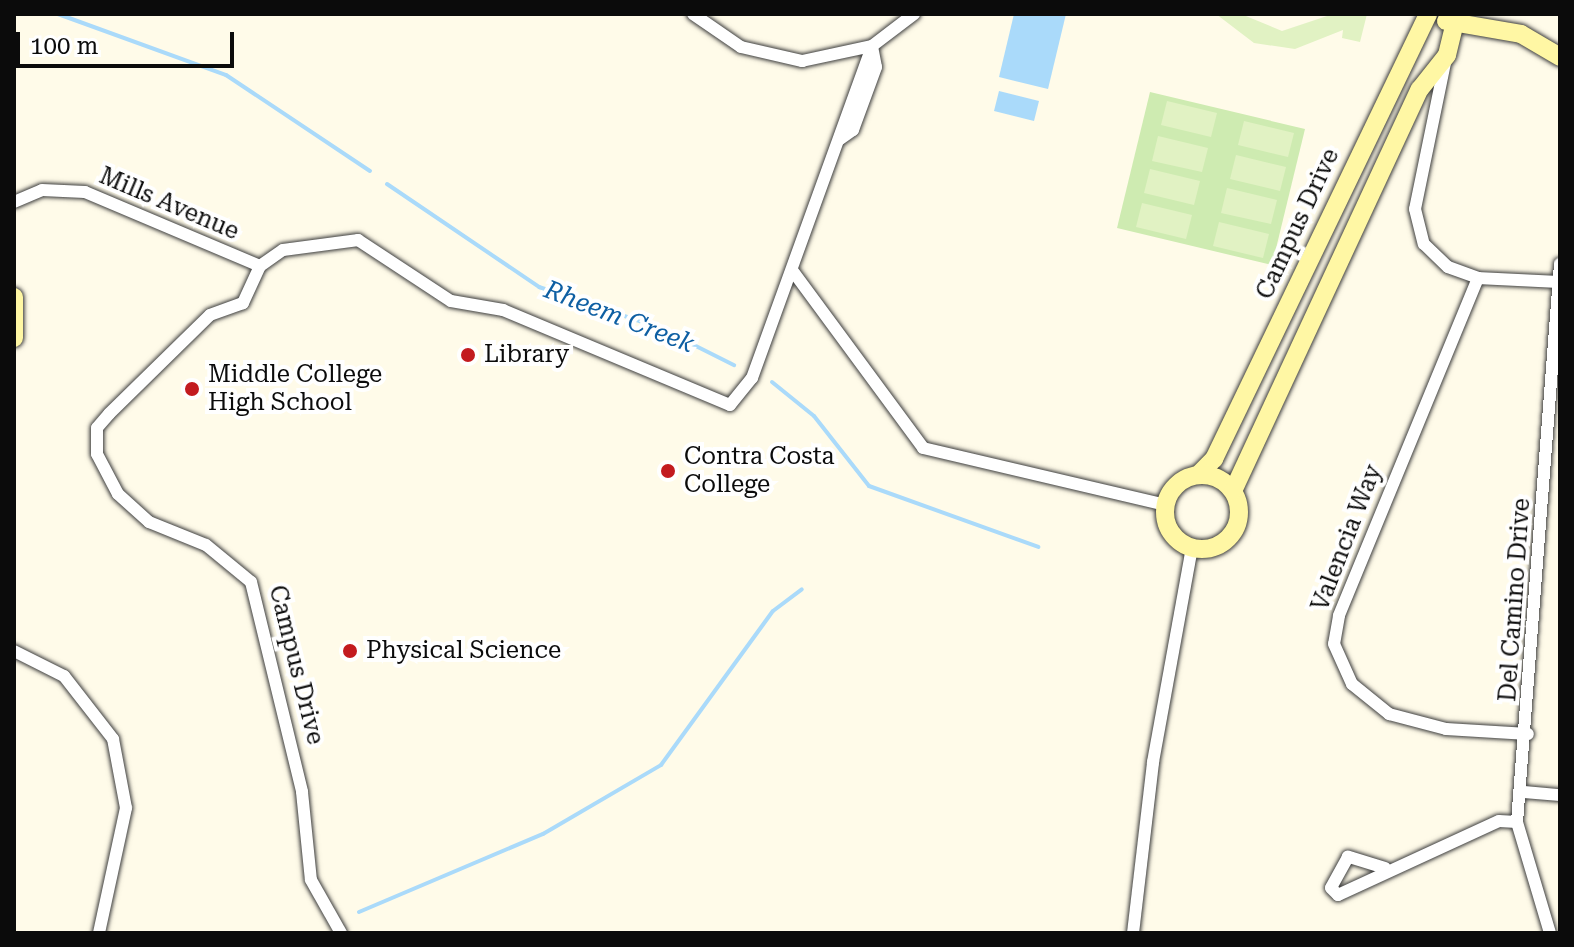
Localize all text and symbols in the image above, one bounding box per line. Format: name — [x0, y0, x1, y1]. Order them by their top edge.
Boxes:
scale bar — [20, 16, 238, 66]
text: 100 m — [30, 32, 98, 60]
street label: Campus Drive — [1251, 144, 1345, 304]
street label: Mills Avenue — [95, 162, 243, 246]
water label: Rheem Creek — [540, 274, 698, 360]
place label: Library — [484, 341, 569, 369]
marker: Library — [459, 346, 477, 364]
place label: Middle College High School — [208, 361, 382, 417]
marker: Middle College High School — [183, 380, 201, 398]
place label: Contra Costa College — [684, 443, 835, 499]
street label: Valencia Way — [1306, 461, 1388, 615]
marker: Contra Costa College — [659, 462, 677, 480]
street label: Del Camino Drive — [1494, 497, 1536, 703]
street label: Campus Drive — [262, 582, 330, 748]
place label: Physical Science — [366, 637, 561, 665]
marker: Physical Science — [341, 642, 359, 660]

